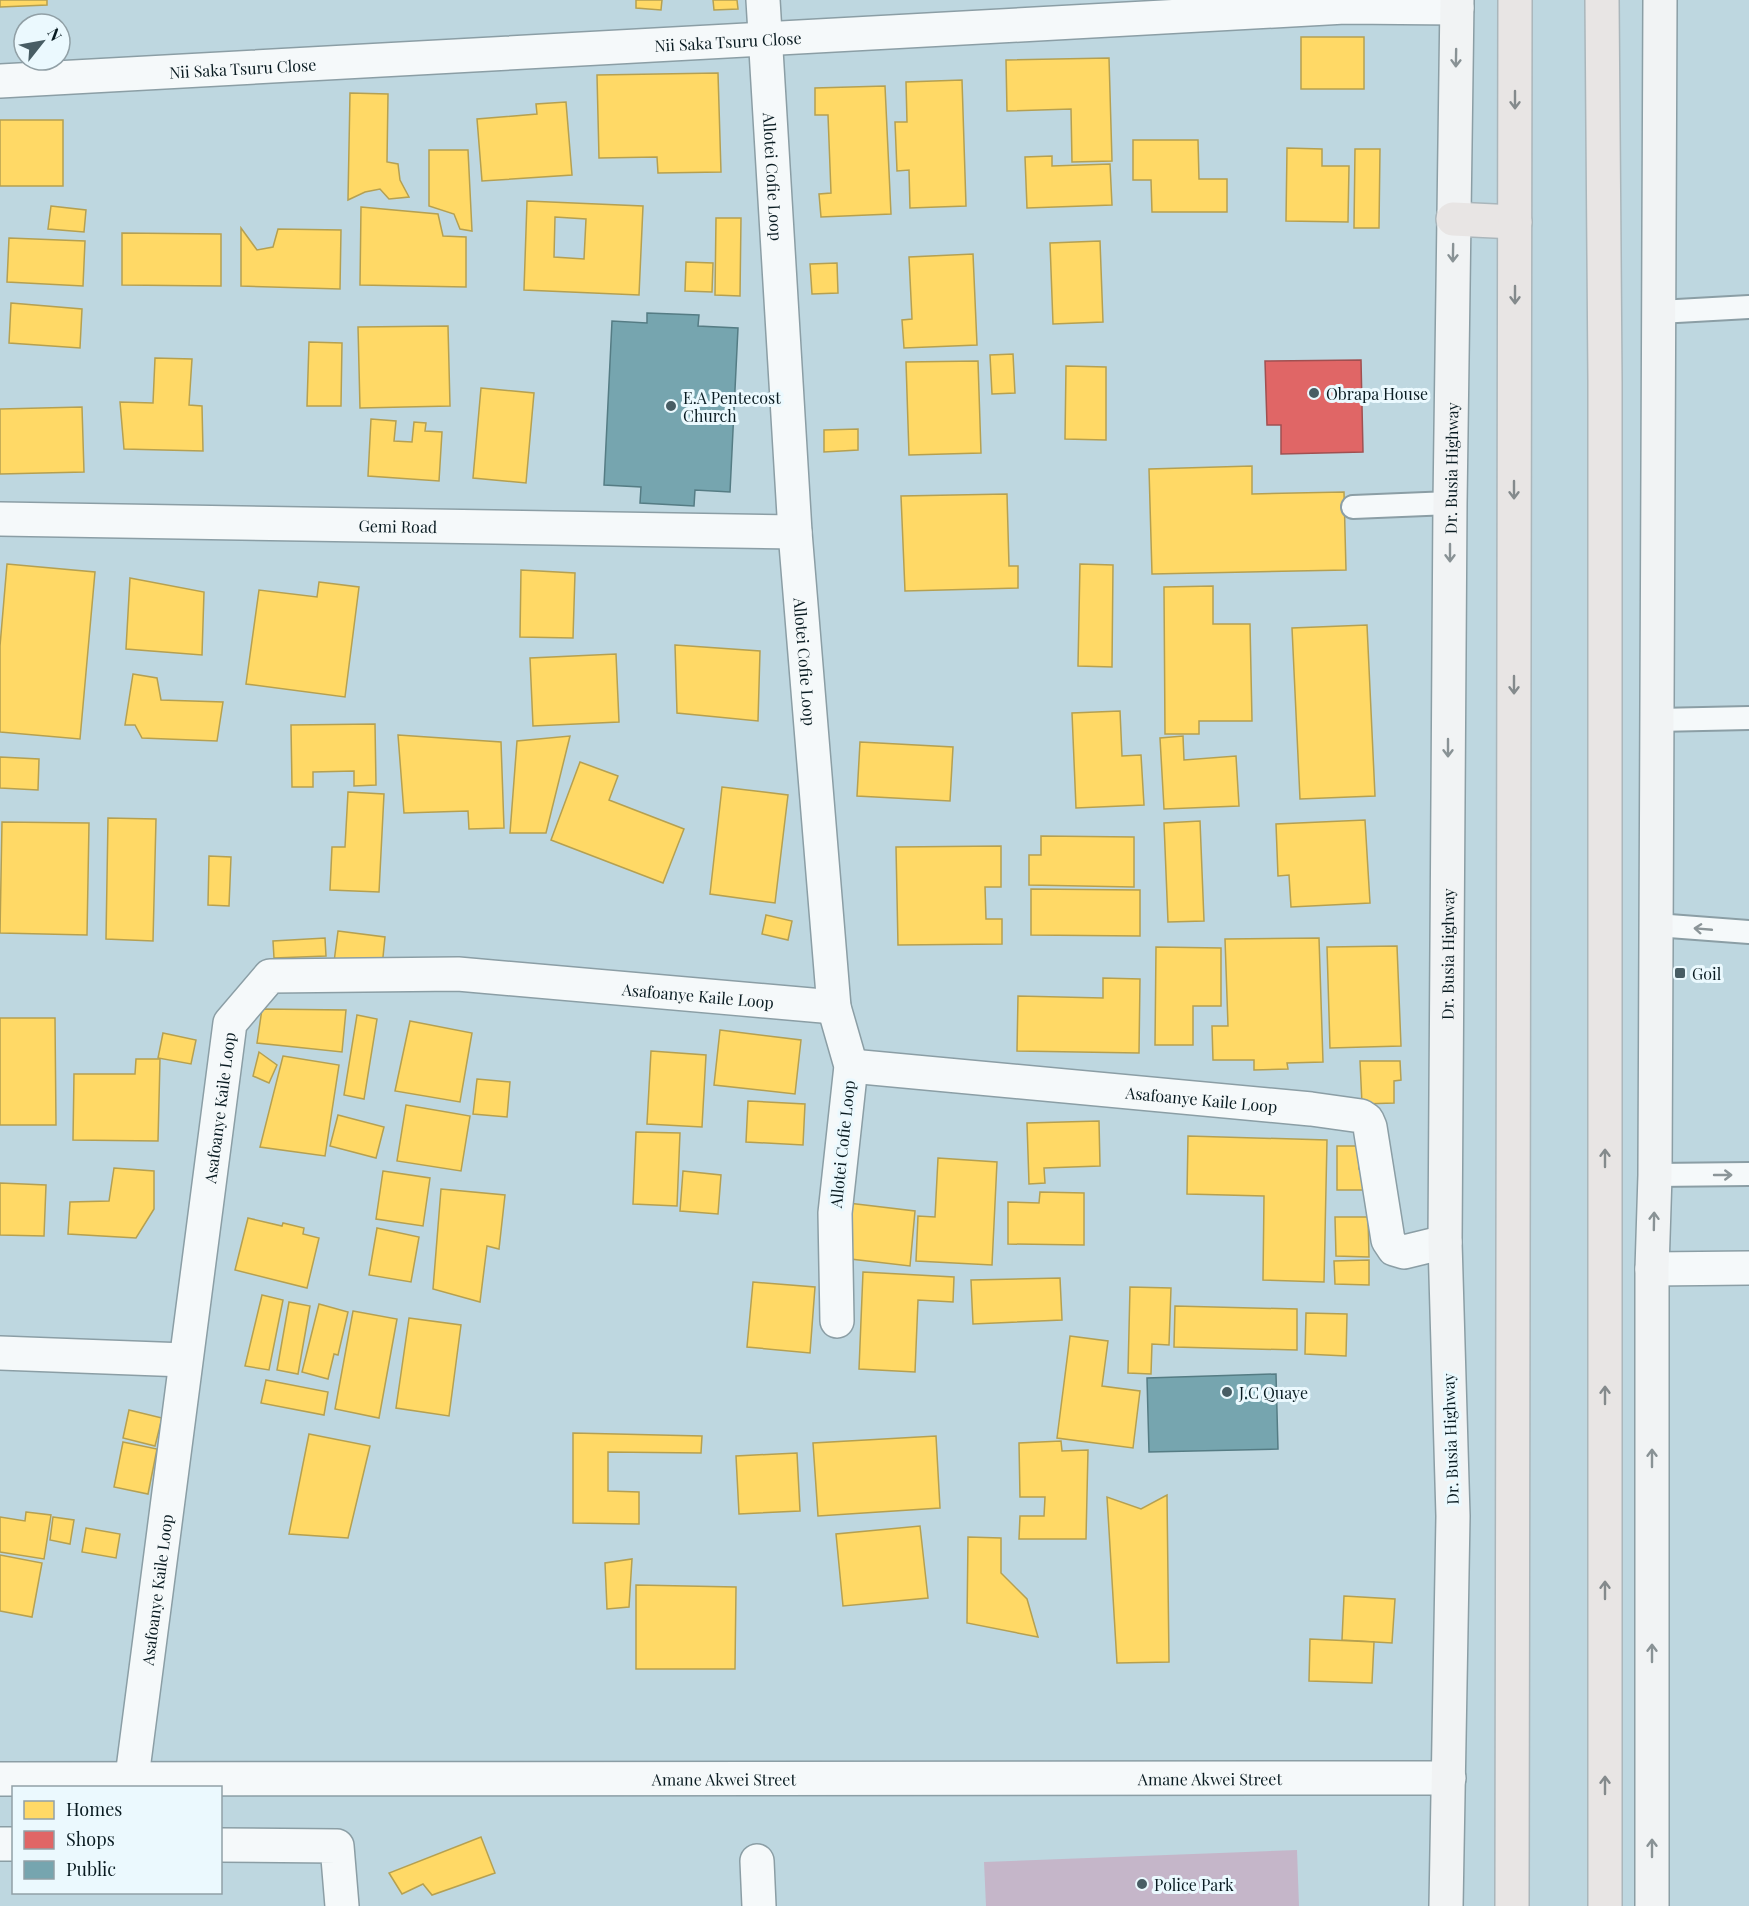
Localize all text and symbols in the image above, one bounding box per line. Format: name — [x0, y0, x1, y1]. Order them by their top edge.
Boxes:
north arrow — [12, 12, 72, 72]
text: N — [43, 24, 67, 45]
street label: Nii Saka Tsuru Close — [654, 26, 802, 55]
one-way arrow — [1450, 48, 1462, 68]
street label: Nii Saka Tsuru Close — [169, 53, 317, 82]
one-way arrow — [1509, 90, 1521, 110]
street label: Allotei Cofie Loop — [759, 111, 788, 241]
one-way arrow — [1447, 243, 1459, 263]
one-way arrow — [1509, 285, 1521, 305]
place label: Obrapa House — [1326, 383, 1428, 404]
marker: Obrapa House — [1307, 386, 1321, 400]
place label: E.A Pentecost Church — [683, 387, 781, 426]
marker: E.A Pentecost Church — [664, 399, 678, 413]
street label: Dr. Busia Highway — [1439, 402, 1462, 534]
one-way arrow — [1508, 480, 1520, 500]
street label: Gemi Road — [358, 514, 437, 537]
one-way arrow — [1444, 543, 1456, 563]
street label: Allotei Cofie Loop — [790, 596, 821, 726]
one-way arrow — [1508, 675, 1520, 695]
one-way arrow — [1443, 738, 1454, 758]
street label: Dr. Busia Highway — [1436, 888, 1458, 1020]
one-way arrow — [1693, 923, 1713, 934]
place label: Goil — [1692, 963, 1722, 984]
marker: Goil — [1673, 966, 1687, 980]
street label: Asafoanye Kaile Loop — [620, 978, 775, 1012]
street label: Asafoanye Kaile Loop — [199, 1031, 239, 1186]
street label: Allotei Cofie Loop — [825, 1079, 859, 1210]
street label: Asafoanye Kaile Loop — [1124, 1081, 1278, 1116]
one-way arrow — [1599, 1148, 1611, 1168]
one-way arrow — [1712, 1169, 1732, 1181]
one-way arrow — [1648, 1211, 1659, 1231]
street label: Dr. Busia Highway — [1437, 1373, 1463, 1505]
place label: J.C Quaye — [1238, 1382, 1308, 1403]
marker: J.C Quaye — [1220, 1385, 1234, 1399]
one-way arrow — [1599, 1385, 1611, 1405]
one-way arrow — [1646, 1448, 1658, 1468]
street label: Asafoanye Kaile Loop — [136, 1513, 177, 1667]
one-way arrow — [1599, 1580, 1611, 1600]
one-way arrow — [1646, 1643, 1658, 1663]
street label: Amane Akwei Street — [651, 1768, 796, 1789]
street label: Amane Akwei Street — [1137, 1768, 1282, 1789]
one-way arrow — [1599, 1775, 1611, 1795]
legend — [12, 1786, 222, 1894]
text: Homes — [66, 1797, 122, 1821]
text: Shops — [66, 1827, 115, 1851]
one-way arrow — [1646, 1838, 1658, 1858]
text: Public — [66, 1857, 116, 1881]
place label: Police Park — [1154, 1874, 1234, 1895]
marker: Police Park — [1135, 1877, 1149, 1891]

